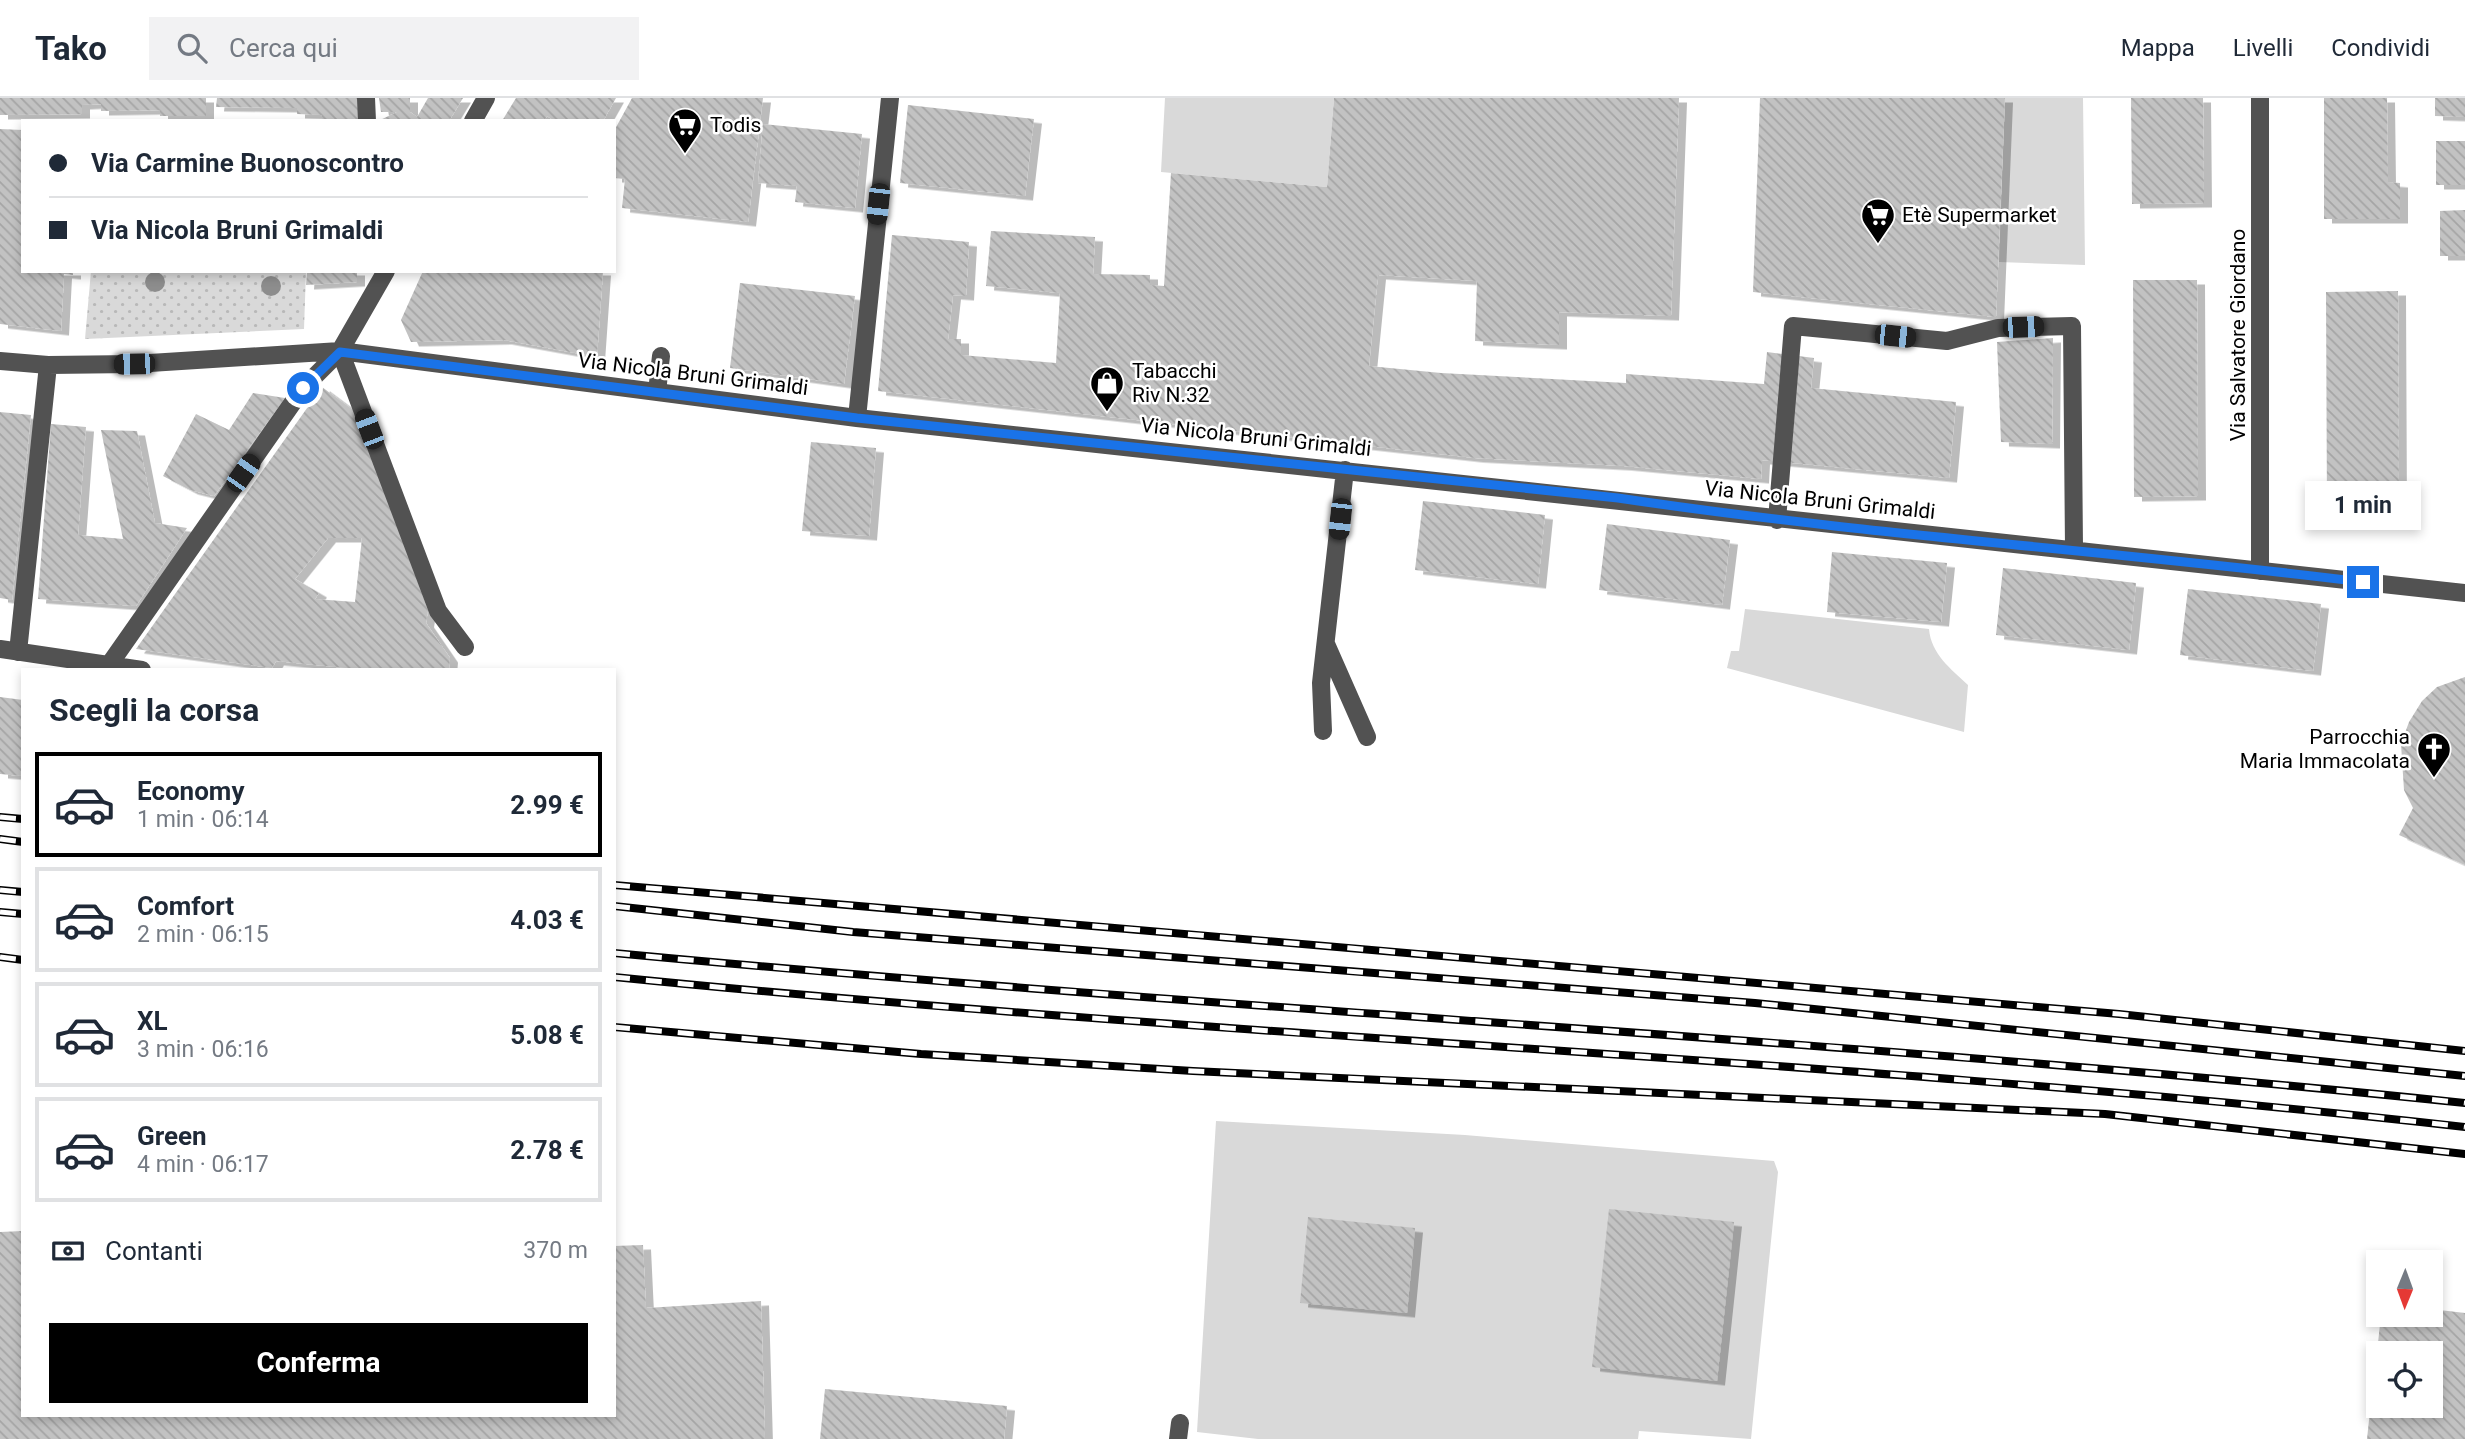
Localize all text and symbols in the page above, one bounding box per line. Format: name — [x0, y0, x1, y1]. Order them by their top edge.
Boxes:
search box — [149, 17, 639, 80]
text: Tako — [35, 29, 107, 68]
icon: search — [173, 29, 211, 67]
text: Cerca qui — [229, 33, 338, 63]
text: Mappa — [2121, 34, 2195, 62]
text: Livelli — [2233, 34, 2293, 62]
text: Condividi — [2331, 34, 2430, 62]
supermarket icon: Todis — [666, 106, 704, 155]
place label: Todis — [710, 113, 761, 137]
text: Via Carmine Buonoscontro — [91, 148, 404, 178]
car — [866, 182, 891, 226]
supermarket icon: Etè Supermarket — [1859, 196, 1897, 245]
place label: Etè Supermarket — [1902, 203, 2057, 227]
text: Via Nicola Bruni Grimaldi — [91, 215, 384, 245]
street label: Via Salvatore Giordano — [2226, 229, 2250, 441]
car — [2002, 316, 2045, 338]
car — [1874, 323, 1917, 349]
street label: Via Nicola Bruni Grimaldi — [576, 348, 810, 400]
car — [113, 353, 156, 375]
place label: Tabacchi Riv N.32 — [1132, 359, 1217, 407]
shop icon: Tabacchi Riv N.32 — [1088, 364, 1126, 413]
route start — [287, 372, 319, 404]
car — [352, 406, 387, 452]
street label: Via Nicola Bruni Grimaldi — [1139, 413, 1373, 461]
car — [223, 450, 264, 496]
street label: Via Nicola Bruni Grimaldi — [1703, 476, 1937, 524]
callout: 1 min — [2305, 480, 2421, 530]
text: 1 min — [2334, 492, 2392, 519]
car — [1328, 497, 1353, 541]
route end — [2347, 566, 2379, 598]
text: Scegli la corsa — [49, 691, 259, 729]
place label: Parrocchia Maria Immacolata — [2240, 725, 2410, 773]
church icon: Parrocchia Maria Immacolata — [2415, 730, 2453, 779]
icon: car — [53, 773, 116, 836]
text: Economy — [137, 776, 244, 806]
text: 2.99 € — [510, 790, 584, 820]
text: 1 min · 06:14 — [137, 806, 269, 833]
icon: car — [53, 888, 116, 951]
text: Comfort — [137, 891, 234, 921]
text: 4.03 € — [510, 905, 584, 935]
text: 2 min · 06:15 — [137, 921, 269, 948]
icon: car — [53, 1003, 116, 1066]
text: XL — [137, 1006, 168, 1036]
text: 5.08 € — [510, 1020, 584, 1050]
text: 3 min · 06:16 — [137, 1036, 269, 1063]
icon: car — [53, 1118, 116, 1181]
text: Green — [137, 1121, 207, 1151]
text: 2.78 € — [510, 1135, 584, 1165]
text: 4 min · 06:17 — [137, 1151, 269, 1178]
icon: cash — [49, 1232, 87, 1270]
text: Contanti — [105, 1236, 203, 1266]
text: 370 m — [523, 1237, 588, 1264]
north arrow — [2366, 1250, 2443, 1326]
map controls — [2366, 1250, 2443, 1418]
button: Conferma — [49, 1323, 588, 1403]
button: locate — [2366, 1341, 2443, 1418]

